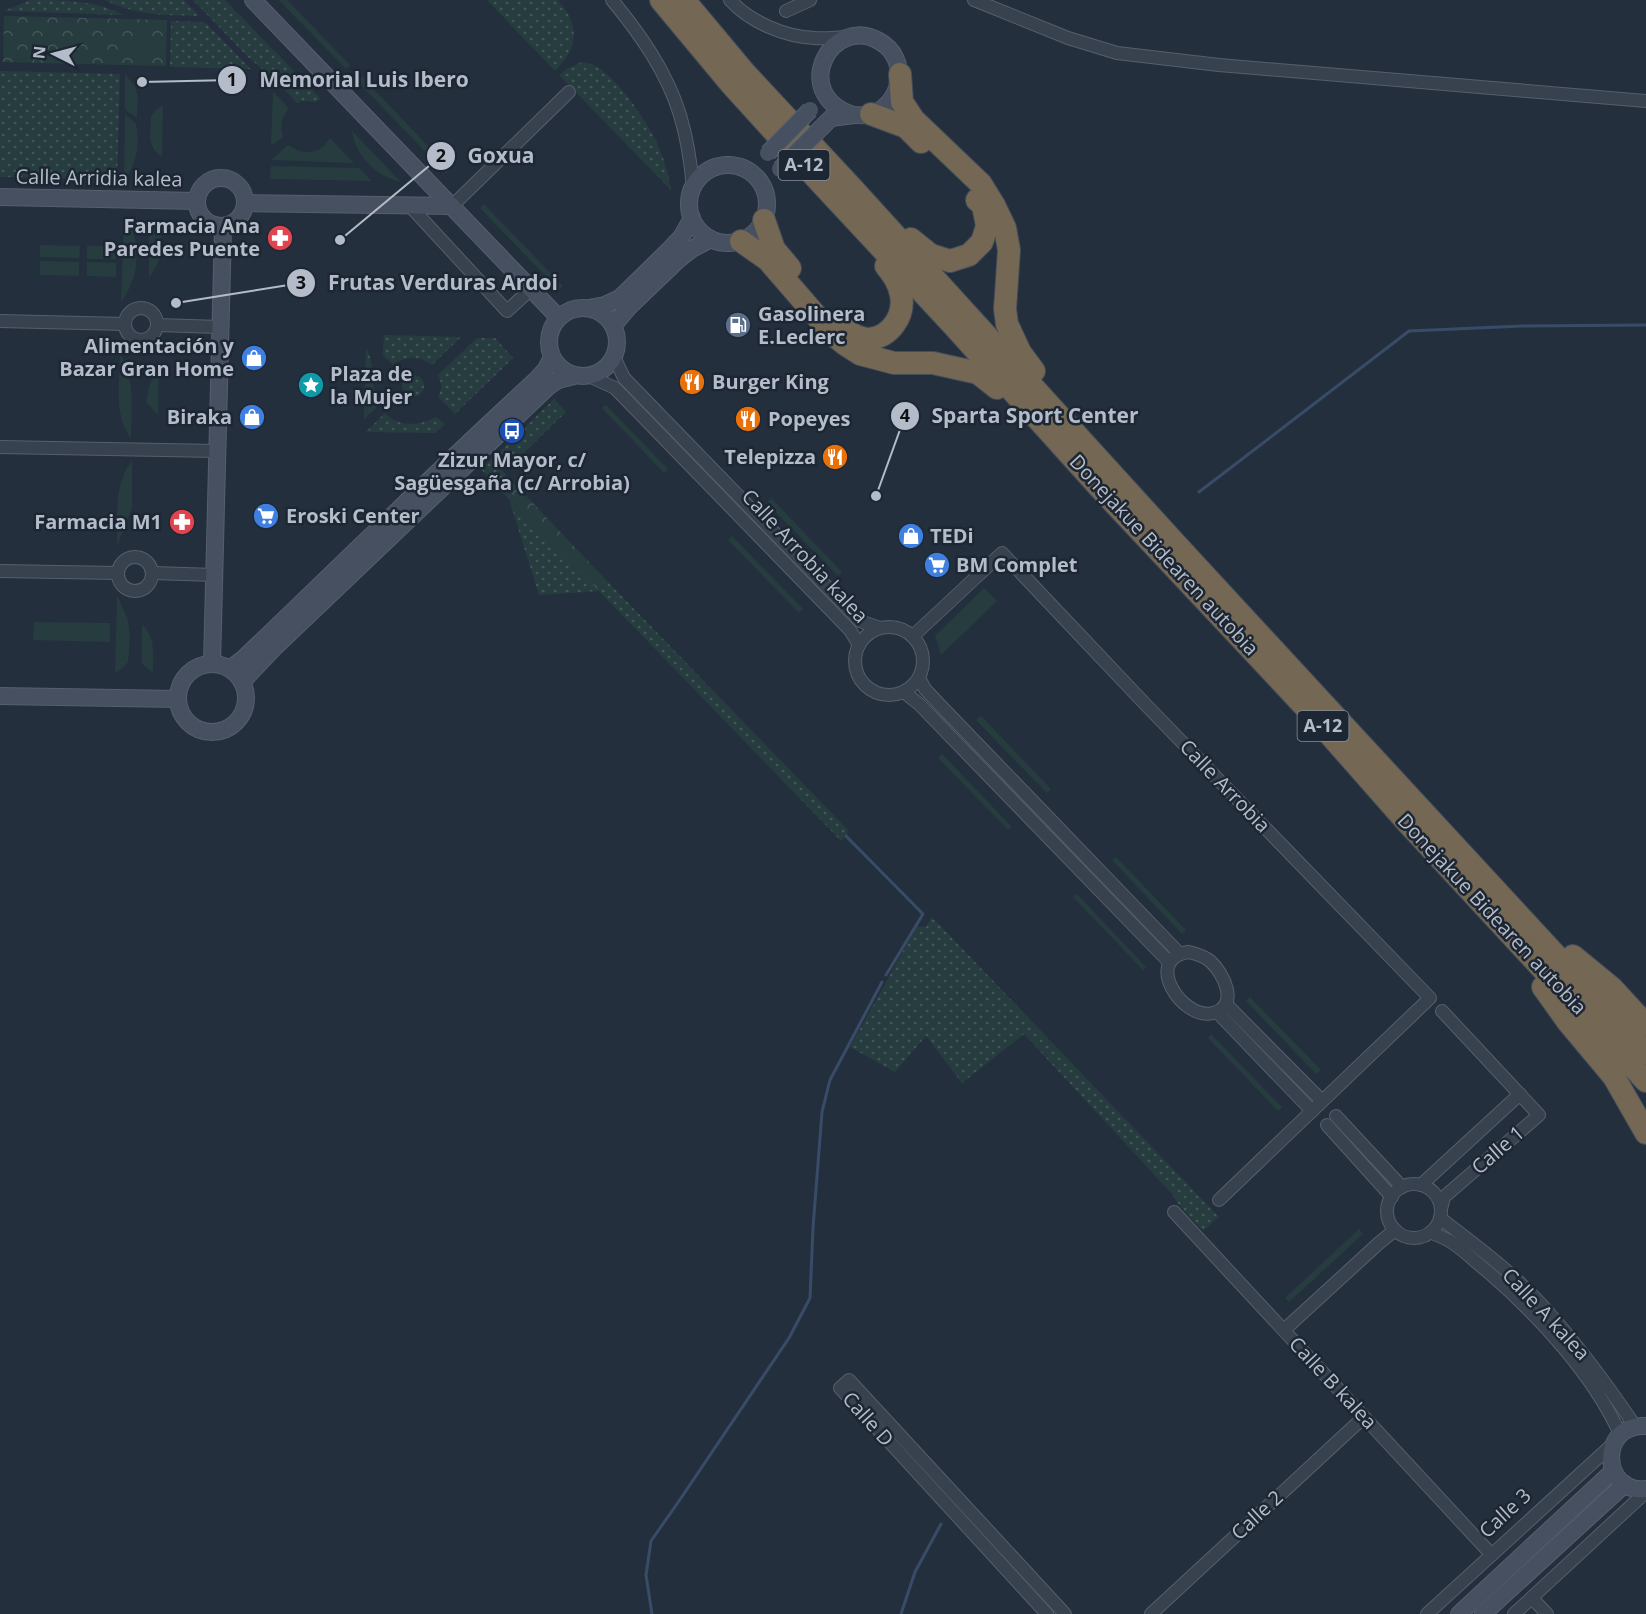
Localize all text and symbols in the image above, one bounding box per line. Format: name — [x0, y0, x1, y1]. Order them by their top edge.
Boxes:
north arrow — [24, 24, 84, 84]
text: N — [27, 45, 51, 60]
callout: Memorial Luis Ibero — [217, 61, 481, 100]
text: Memorial Luis Ibero — [259, 65, 469, 93]
text: 1 — [227, 67, 237, 91]
callout: Goxua — [426, 136, 546, 175]
text: Goxua — [468, 141, 534, 169]
text: 2 — [436, 143, 446, 167]
road number: A-12 — [778, 150, 830, 180]
street label: Calle Arridia kalea — [15, 163, 183, 192]
place label: Farmacia Ana Paredes Puente — [104, 212, 260, 262]
pharmacy icon: Farmacia Ana Paredes Puente — [265, 223, 295, 253]
callout: Frutas Verduras Ardoi — [286, 263, 570, 302]
text: Frutas Verduras Ardoi — [328, 268, 558, 296]
text: 3 — [296, 270, 306, 294]
place label: Gasolinera E.Leclerc — [758, 300, 865, 350]
fuel station icon: Gasolinera E.Leclerc — [723, 310, 753, 340]
place label: Alimentación y Bazar Gran Home — [59, 332, 235, 382]
shop icon: Alimentación y Bazar Gran Home — [239, 343, 269, 373]
place label: Plaza de la Mujer — [330, 360, 412, 410]
restaurant icon: Burger King — [677, 367, 707, 397]
place label: Burger King — [712, 368, 830, 395]
place icon: Plaza de la Mujer — [296, 370, 326, 400]
callout: Sparta Sport Center — [890, 397, 1151, 436]
text: Sparta Sport Center — [932, 401, 1139, 429]
shop icon: Biraka — [237, 402, 267, 432]
place label: Biraka — [167, 403, 232, 430]
text: 4 — [900, 403, 910, 427]
restaurant icon: Popeyes — [733, 404, 763, 434]
place label: Popeyes — [768, 405, 851, 432]
bus stop icon: Zizur Mayor, c/ Sagüesgaña (c/ Arrobia) — [497, 416, 527, 446]
restaurant icon: Telepizza — [820, 442, 850, 472]
place label: Telepizza — [724, 443, 816, 470]
place label: Zizur Mayor, c/ Sagüesgaña (c/ Arrobia) — [394, 446, 630, 496]
street label: Donejakue Bidearen autobia — [1064, 448, 1265, 661]
street label: Calle Arrobia kalea — [736, 483, 875, 628]
supermarket icon: Eroski Center — [251, 501, 281, 531]
place label: Eroski Center — [286, 502, 420, 529]
pharmacy icon: Farmacia M1 — [167, 507, 197, 537]
place label: Farmacia M1 — [34, 508, 162, 535]
shop icon: TEDi — [896, 521, 926, 551]
place label: TEDi — [930, 522, 974, 549]
supermarket icon: BM Complet — [922, 550, 952, 580]
place label: BM Complet — [956, 551, 1078, 578]
road number: A-12 — [1298, 711, 1348, 741]
street label: Calle Arrobia — [1174, 733, 1277, 838]
street label: Donejakue Bidearen autobia — [1392, 807, 1593, 1020]
street label: Calle 1 — [1466, 1119, 1530, 1180]
street label: Calle A kalea — [1497, 1262, 1596, 1366]
street label: Calle B kalea — [1283, 1331, 1383, 1435]
street label: Calle D — [837, 1386, 900, 1452]
street label: Calle 3 — [1473, 1482, 1536, 1544]
street label: Calle 2 — [1225, 1484, 1288, 1546]

